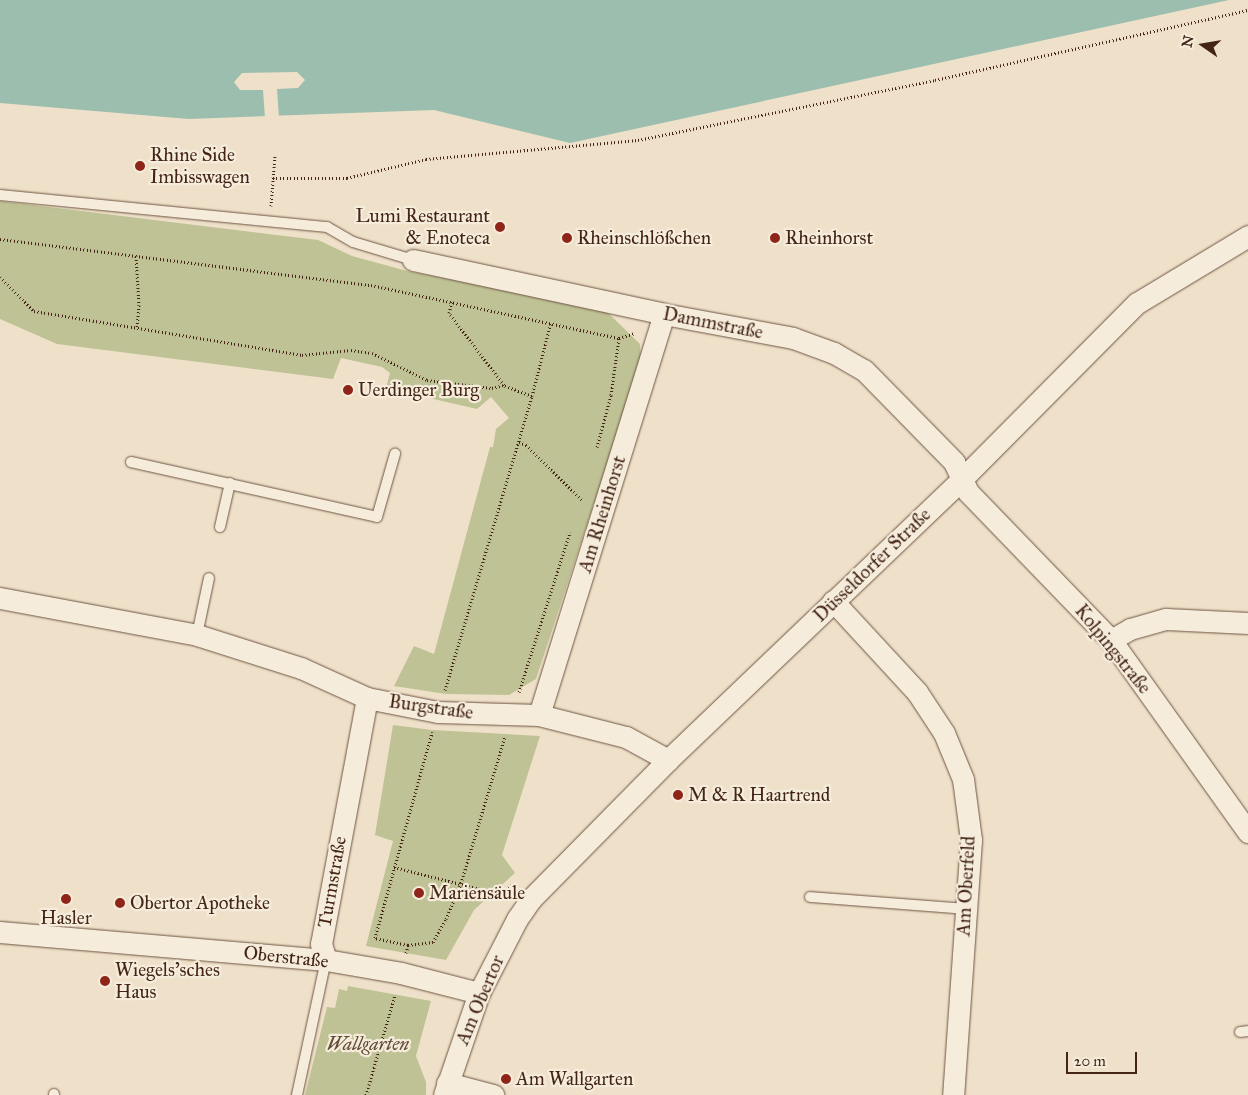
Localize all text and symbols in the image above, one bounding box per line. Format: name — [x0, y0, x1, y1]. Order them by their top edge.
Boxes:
north arrow — [1178, 20, 1228, 70]
text: N — [1178, 34, 1198, 49]
place label: Rhine Side Imbisswagen — [150, 144, 250, 188]
marker: Rhine Side Imbisswagen — [134, 160, 146, 172]
place label: Lumi Restaurant & Enoteca — [356, 205, 490, 249]
marker: Lumi Restaurant & Enoteca — [494, 221, 506, 233]
place label: Rheinschlößchen — [577, 227, 711, 249]
place label: Rheinhorst — [785, 227, 873, 249]
marker: Rheinschlößchen — [561, 232, 573, 244]
marker: Rheinhorst — [769, 232, 781, 244]
street label: Dammstraße — [661, 302, 765, 344]
place label: Uerdinger Burg — [358, 379, 479, 401]
marker: Uerdinger Burg — [342, 384, 354, 396]
street label: Am Rheinhorst — [573, 453, 631, 575]
street label: Düsseldorfer Straße — [809, 503, 935, 627]
street label: Kolpingstraße — [1070, 600, 1156, 698]
street label: Burgstraße — [387, 690, 475, 724]
place label: M & R Haartrend — [688, 784, 830, 806]
marker: M & R Haartrend — [672, 789, 684, 801]
street label: Turmstraße — [313, 834, 351, 930]
street label: Am Oberfeld — [952, 835, 980, 937]
place label: Mariensäule — [429, 882, 525, 904]
marker: Mariensäule — [413, 887, 425, 899]
place label: Obertor Apotheke — [130, 892, 270, 914]
marker: Hasler — [60, 893, 72, 905]
marker: Obertor Apotheke — [114, 897, 126, 909]
place label: Hasler — [40, 907, 92, 929]
street label: Oberstraße — [242, 941, 330, 973]
street label: Am Obertor — [451, 952, 509, 1048]
place label: Wiegels'sches Haus — [115, 959, 220, 1003]
marker: Wiegels'sches Haus — [99, 975, 111, 987]
park label: Wallgarten — [327, 1033, 409, 1055]
scale bar — [1068, 1042, 1139, 1074]
text: 20 m — [1074, 1052, 1106, 1070]
place label: Am Wallgarten — [516, 1068, 633, 1090]
marker: Am Wallgarten — [500, 1073, 512, 1085]

